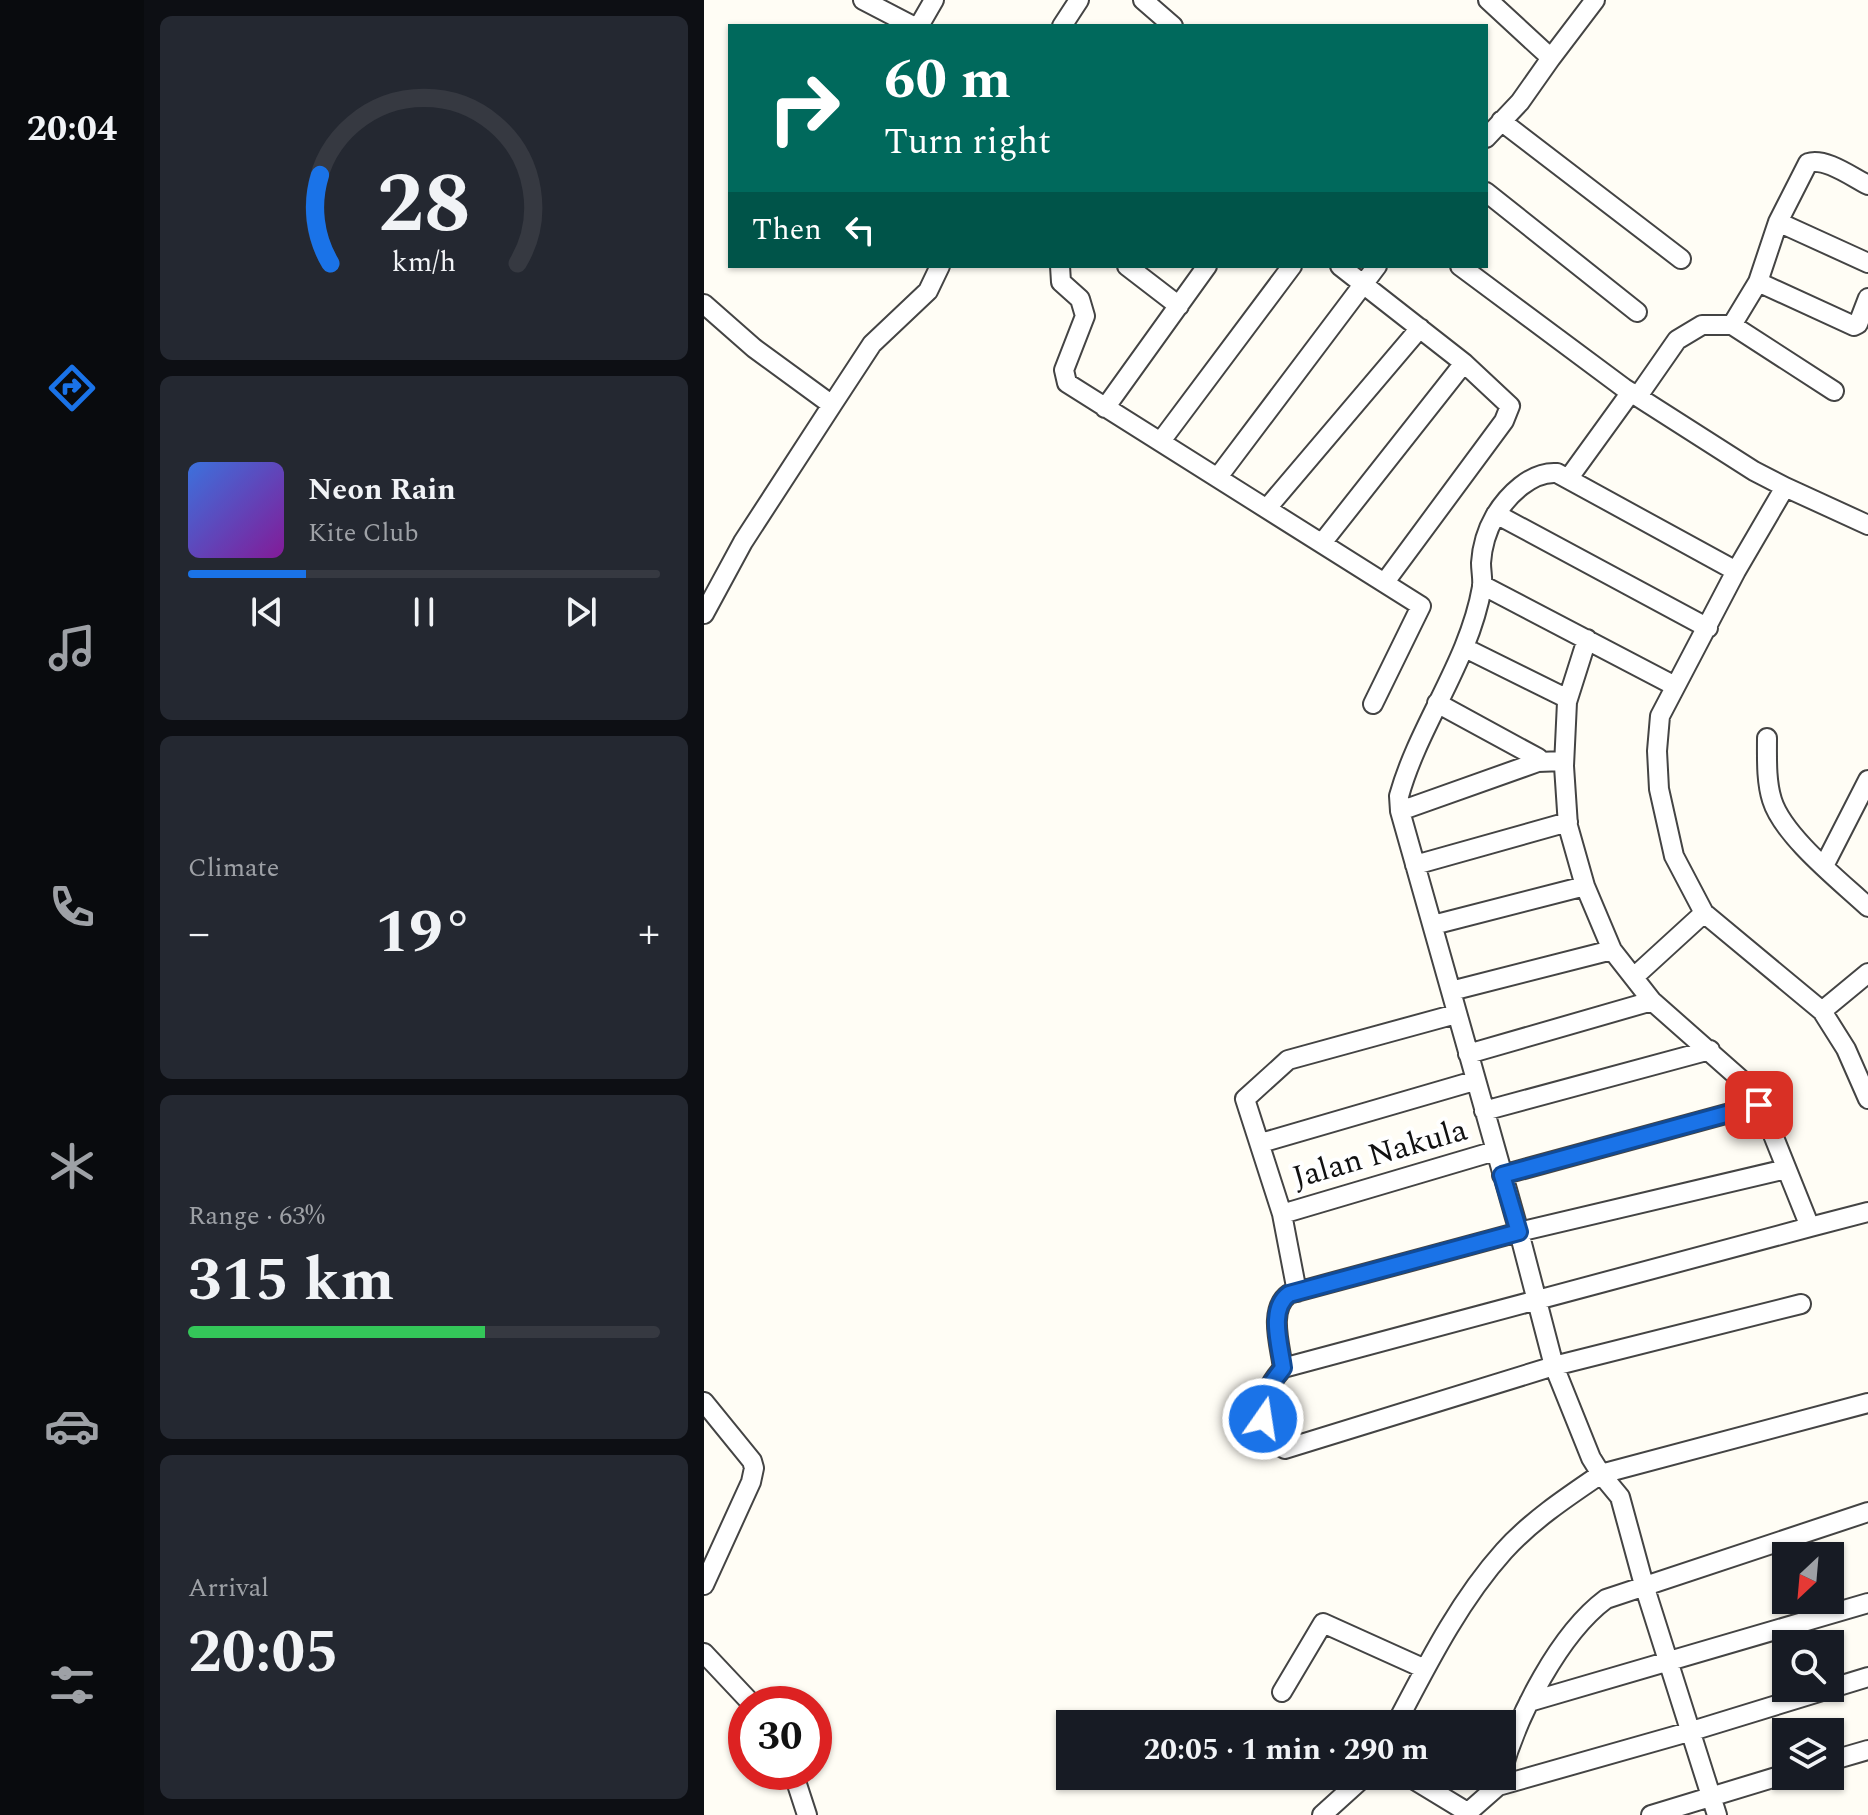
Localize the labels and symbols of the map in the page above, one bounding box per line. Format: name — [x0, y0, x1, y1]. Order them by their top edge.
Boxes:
pin — [1725, 1071, 1793, 1139]
street label: Jalan Nakula — [1287, 1106, 1474, 1202]
position arrow — [1221, 1377, 1305, 1461]
north arrow — [1772, 1542, 1844, 1614]
speed limit sign: 30 — [728, 1686, 832, 1790]

